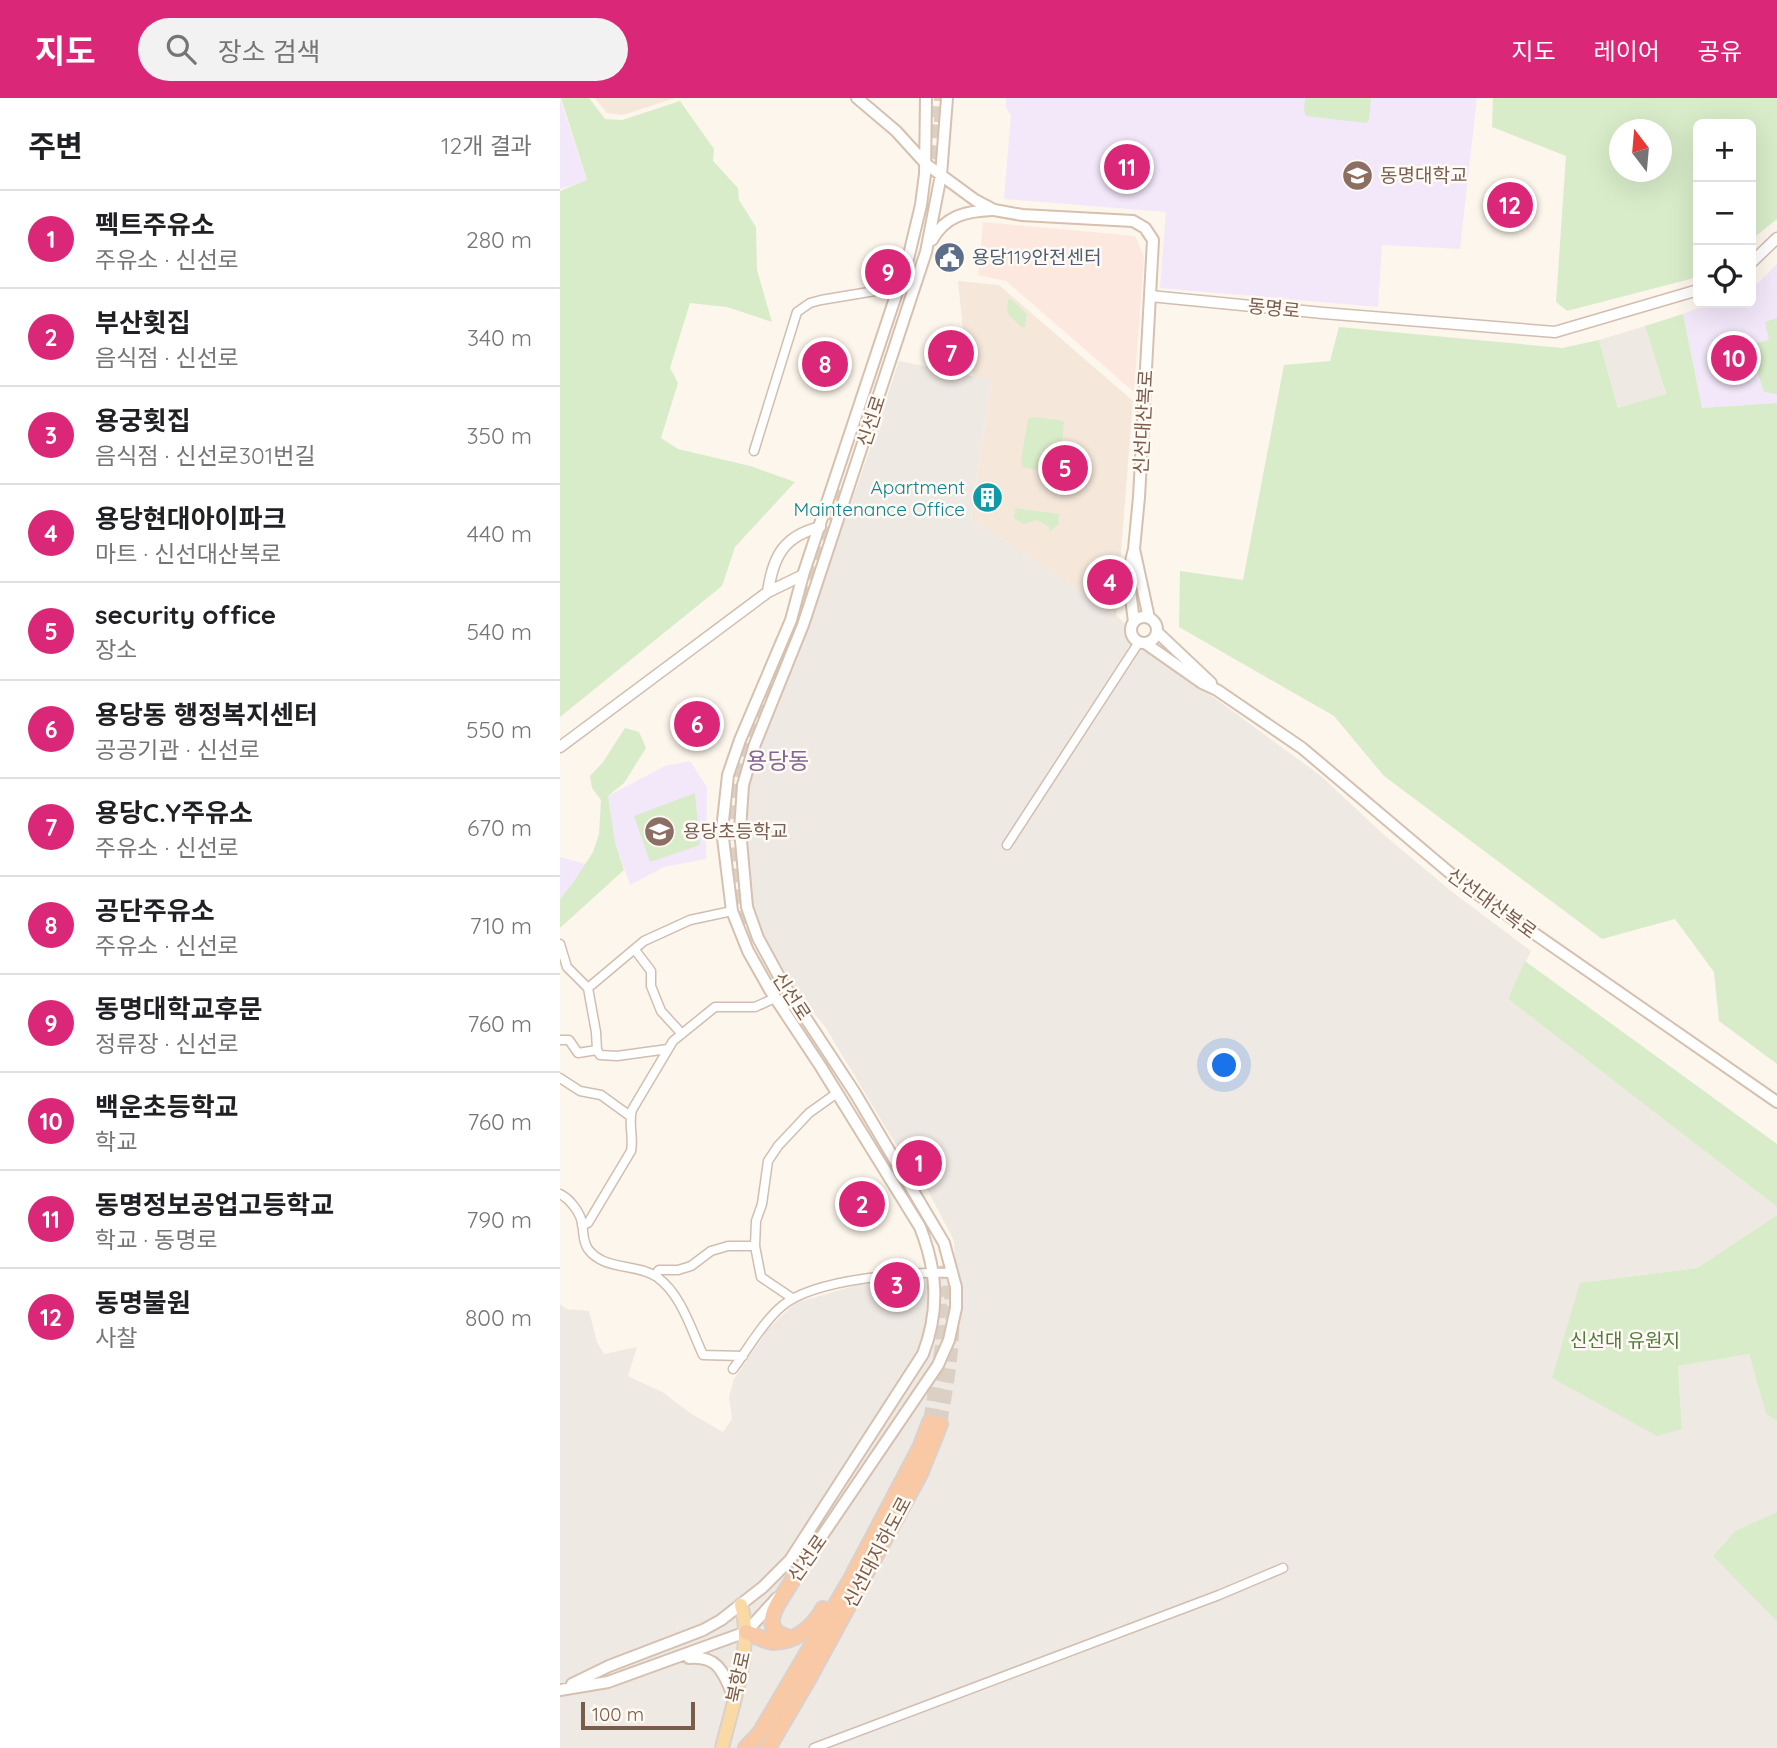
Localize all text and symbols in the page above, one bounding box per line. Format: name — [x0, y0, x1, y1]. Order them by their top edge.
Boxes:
search box — [138, 18, 628, 81]
text: 지도 — [35, 30, 96, 71]
icon: search — [162, 30, 200, 68]
text: 장소 검색 — [218, 35, 321, 68]
text: 지도 — [1511, 36, 1556, 66]
text: 레이어 — [1594, 36, 1660, 66]
text: 공유 — [1698, 36, 1742, 66]
north arrow — [1609, 119, 1672, 182]
map controls — [1693, 119, 1756, 308]
button: + — [1693, 119, 1756, 182]
text: 주변 — [28, 127, 83, 165]
text: 12개 결과 — [441, 131, 532, 160]
pin: 11 — [1104, 141, 1150, 193]
school or university icon: 동명대학교 — [1340, 158, 1374, 192]
place label: 동명대학교 — [1380, 163, 1467, 187]
pin: 12 — [1487, 179, 1533, 231]
button: − — [1693, 182, 1756, 245]
text: 펙트주유소 — [95, 208, 215, 241]
text: 1 — [47, 225, 55, 254]
text: 280 m — [466, 225, 532, 254]
public building icon: 용당119안전센터 — [932, 240, 966, 274]
text: 주유소 · 신선로 — [95, 245, 239, 274]
place label: 용당119안전센터 — [972, 245, 1102, 269]
button: locate — [1693, 245, 1756, 308]
pin: 9 — [865, 246, 911, 298]
street label: 동명로 — [1247, 293, 1301, 323]
text: 부산횟집 — [95, 306, 191, 339]
text: 2 — [44, 323, 58, 352]
text: 340 m — [467, 323, 532, 352]
pin: 7 — [928, 327, 974, 379]
pin: 10 — [1711, 332, 1757, 384]
pin: 8 — [802, 338, 848, 390]
text: 음식점 · 신선로 — [95, 343, 239, 372]
street label: 신선대산복로 — [1128, 369, 1158, 475]
street label: 신선로 — [851, 392, 891, 450]
text: 용궁횟집 — [95, 404, 191, 437]
text: 3 — [45, 421, 57, 450]
text: 350 m — [466, 421, 532, 450]
text: 음식점 · 신선로301번길 — [95, 441, 316, 470]
pin: 5 — [1042, 442, 1088, 494]
place label: Apartment Maintenance Office — [794, 475, 965, 521]
building icon: Apartment Maintenance Office — [971, 481, 1005, 515]
text: 용당현대아이파크 — [95, 502, 286, 535]
text: 4 — [44, 519, 58, 548]
text: 440 m — [467, 519, 532, 548]
text: 마트 · 신선대산복로 — [95, 539, 281, 568]
pin: 4 — [1087, 556, 1133, 608]
text: security office — [95, 598, 276, 631]
text: 5 — [44, 617, 58, 646]
text: 540 m — [466, 617, 532, 646]
text: 장소 — [95, 635, 137, 664]
text: 용당동 행정복지센터 — [95, 698, 318, 731]
pin: 6 — [674, 698, 720, 750]
text: 6 — [45, 715, 57, 744]
text: 550 m — [466, 715, 532, 744]
text: 공공기관 · 신선로 — [95, 735, 260, 764]
district label: 용당동 — [746, 746, 810, 775]
text: 용당C.Y주유소 — [95, 796, 253, 829]
text: 7 — [45, 813, 57, 842]
text: 670 m — [467, 813, 532, 842]
school or university icon: 용당초등학교 — [643, 814, 677, 848]
place label: 용당초등학교 — [683, 819, 788, 843]
text: 주유소 · 신선로 — [95, 833, 239, 862]
street label: 신선대산복로 — [1443, 862, 1541, 944]
text: 공단주유소 — [95, 894, 215, 927]
text: 8 — [45, 911, 57, 940]
text: 710 m — [470, 911, 532, 940]
text: 주유소 · 신선로 — [95, 931, 239, 960]
street label: 신선로 — [768, 967, 816, 1025]
text: 동명대학교후문 — [95, 992, 262, 1025]
text: 9 — [44, 1009, 58, 1038]
text: 760 m — [468, 1009, 532, 1038]
text: 정류장 · 신선로 — [95, 1029, 239, 1058]
your location — [1207, 1048, 1241, 1082]
text: 백운초등학교 — [95, 1090, 239, 1123]
text: 10 — [39, 1107, 63, 1136]
text: 760 m — [468, 1107, 532, 1136]
text: 학교 — [95, 1127, 137, 1156]
pin: 1 — [896, 1137, 942, 1189]
pin: 2 — [839, 1178, 885, 1230]
text: 동명정보공업고등학교 — [95, 1188, 334, 1221]
text: 11 — [42, 1205, 60, 1234]
text: 790 m — [466, 1205, 532, 1234]
text: 학교 · 동명로 — [95, 1225, 218, 1254]
pin: 3 — [874, 1259, 920, 1311]
text: 동명불원 — [95, 1286, 191, 1319]
text: 12 — [40, 1303, 62, 1332]
text: 800 m — [465, 1303, 532, 1332]
text: 사찰 — [95, 1323, 137, 1352]
park label: 신선대 유원지 — [1570, 1328, 1680, 1352]
street label: 신선대지하도로 — [838, 1492, 916, 1612]
street label: 신선로 — [782, 1530, 832, 1586]
street label: 북항로 — [721, 1649, 755, 1705]
scale bar — [581, 1699, 695, 1731]
text: 100 m — [592, 1702, 644, 1726]

